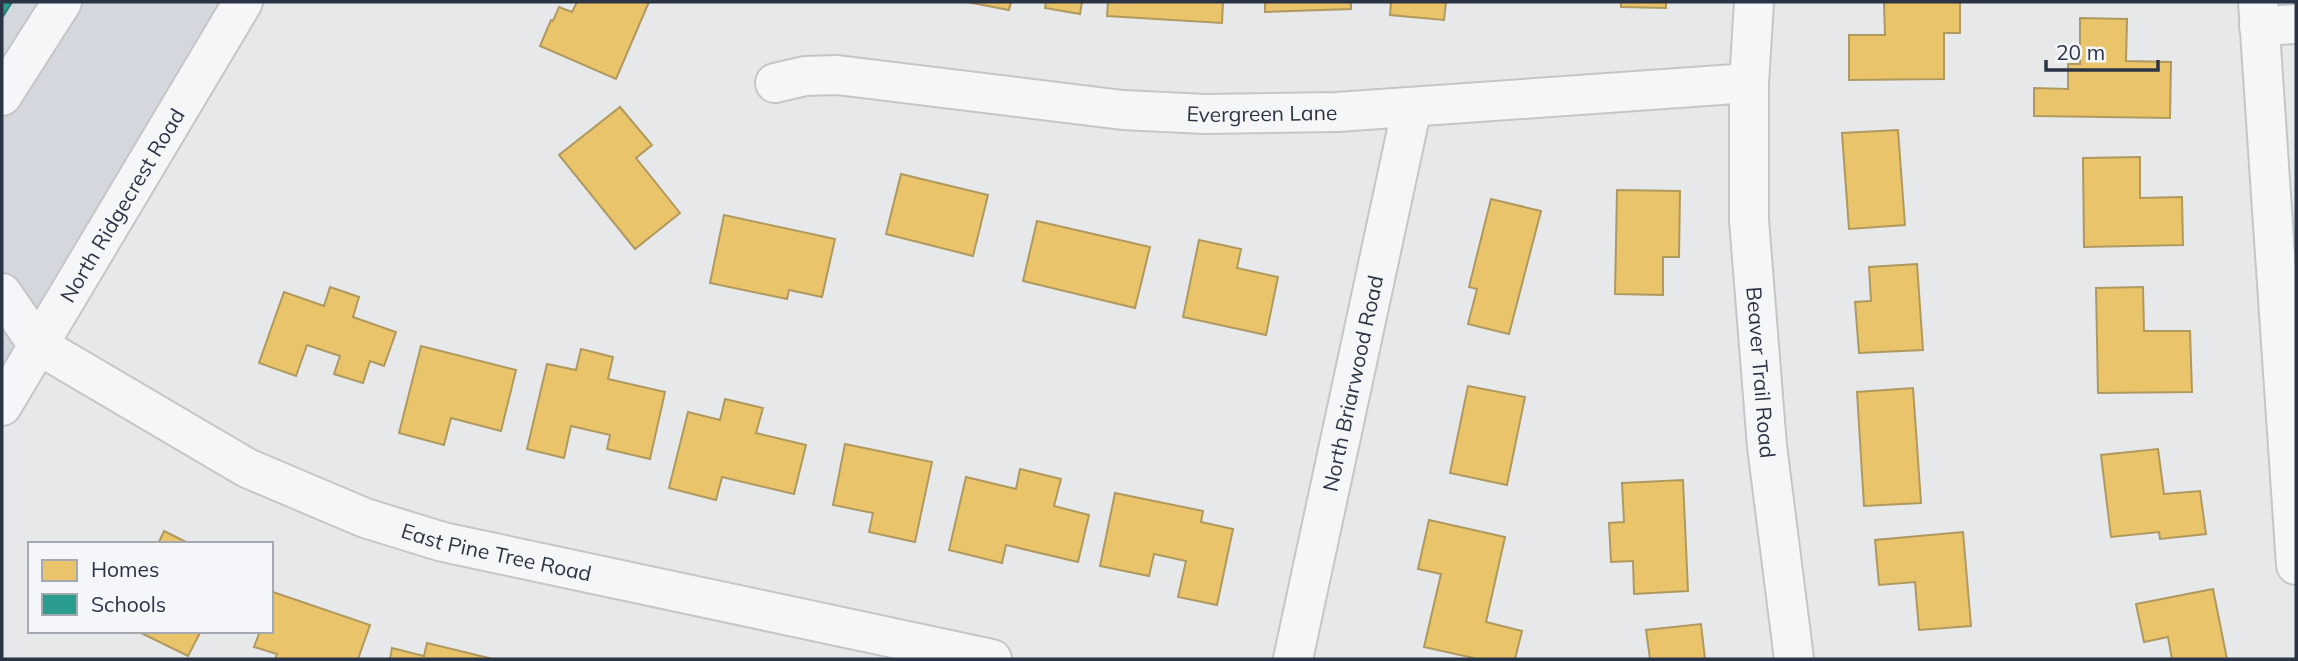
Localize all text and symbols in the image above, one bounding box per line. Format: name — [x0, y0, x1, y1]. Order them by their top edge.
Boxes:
scale bar — [2046, 28, 2158, 72]
text: 20 m — [2056, 39, 2105, 65]
street label: Evergreen Lane — [1186, 99, 1338, 127]
street label: North Ridgecrest Road — [54, 103, 190, 307]
street label: North Briarwood Road — [1316, 273, 1388, 494]
street label: Beaver Trail Road — [1741, 286, 1781, 460]
street label: East Pine Tree Road — [398, 517, 594, 586]
legend — [28, 542, 273, 633]
text: Homes — [91, 556, 159, 582]
text: Schools — [91, 591, 166, 617]

